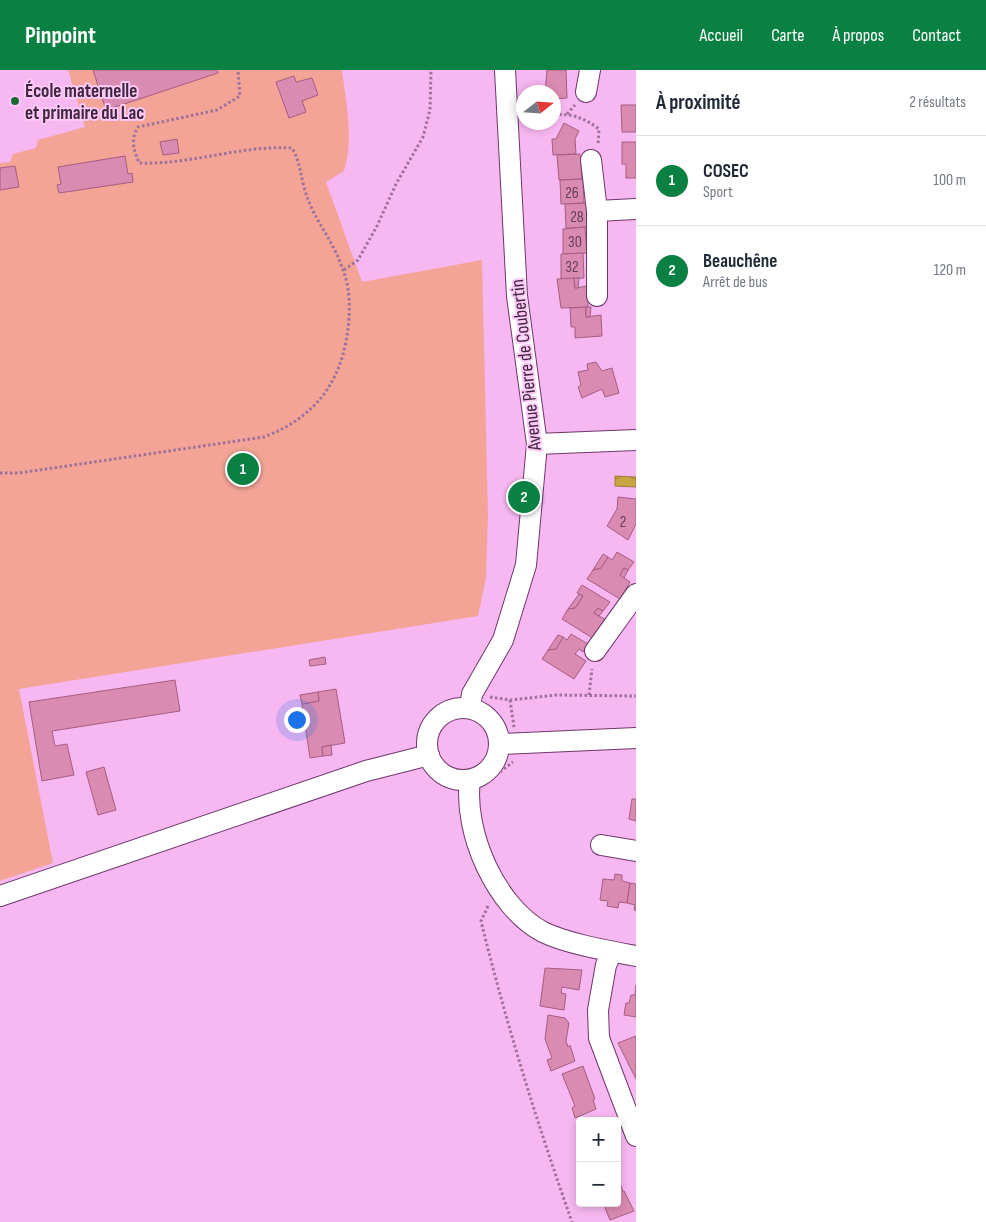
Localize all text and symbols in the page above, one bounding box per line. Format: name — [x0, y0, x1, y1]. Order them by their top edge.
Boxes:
text: Pinpoint — [25, 21, 96, 50]
text: Accueil — [699, 25, 743, 46]
text: Carte — [771, 25, 804, 46]
text: À propos — [832, 25, 884, 46]
text: Contact — [912, 25, 961, 46]
place label: École maternelle et primaire du Lac — [25, 80, 144, 125]
north arrow — [516, 85, 561, 130]
text: À proximité — [656, 90, 741, 115]
text: 2 résultats — [909, 93, 966, 112]
marker: École maternelle et primaire du Lac — [9, 95, 21, 107]
text: COSEC — [703, 160, 749, 183]
text: 1 — [669, 171, 675, 190]
text: 100 m — [933, 171, 966, 190]
text: Sport — [703, 183, 733, 202]
house number: 26 — [565, 184, 579, 203]
house number: 28 — [570, 208, 584, 227]
house number: 30 — [568, 233, 582, 252]
text: Beauchêne — [703, 250, 777, 273]
house number: 32 — [565, 258, 579, 277]
text: 2 — [668, 261, 676, 280]
text: 120 m — [934, 261, 966, 280]
text: Arrêt de bus — [703, 273, 768, 292]
street label: Avenue Pierre de Coubertin — [506, 278, 547, 453]
pin: 1 — [227, 450, 259, 488]
pin: 2 — [508, 478, 540, 516]
house number: 2 — [620, 513, 626, 532]
your location — [284, 707, 310, 733]
map controls — [576, 1117, 621, 1207]
button: + — [576, 1117, 621, 1162]
button: − — [576, 1162, 621, 1207]

